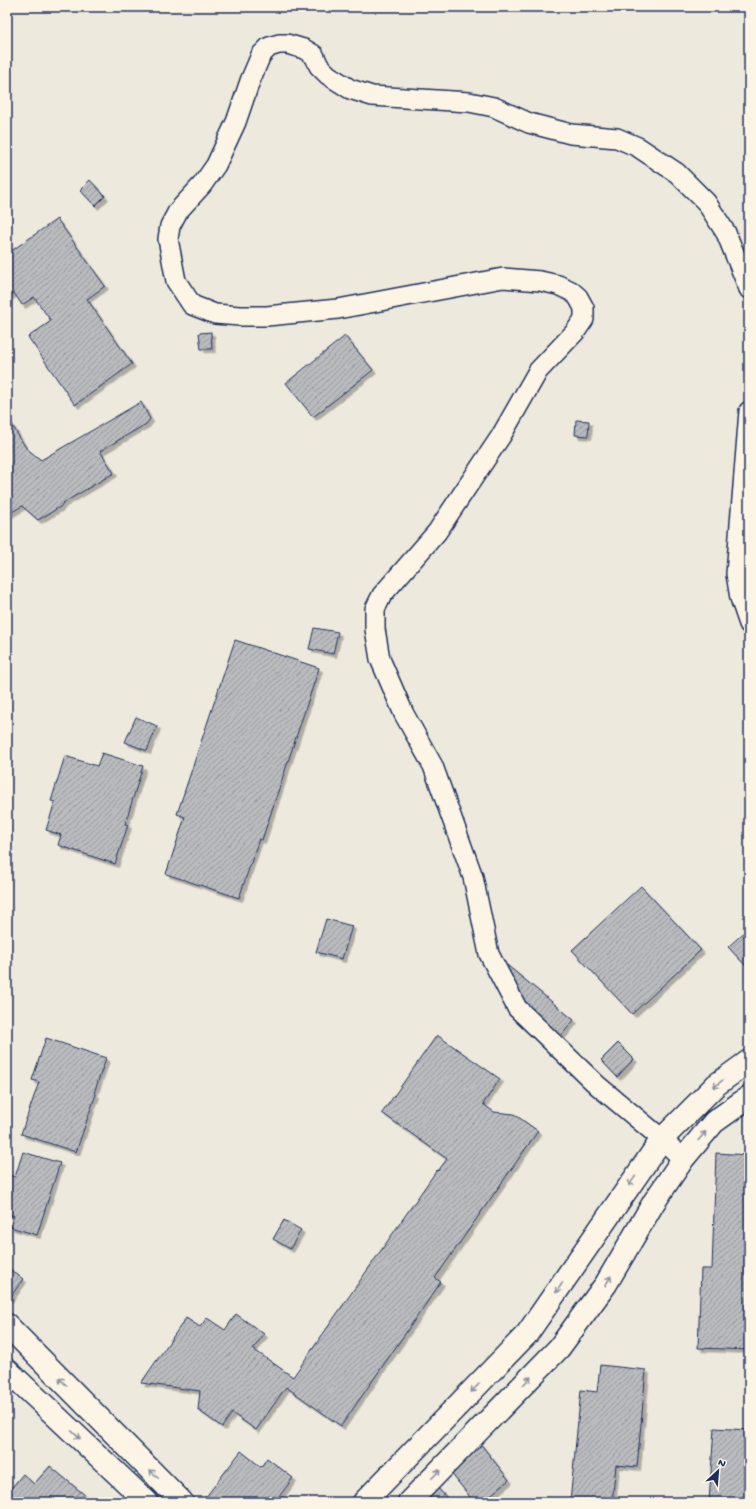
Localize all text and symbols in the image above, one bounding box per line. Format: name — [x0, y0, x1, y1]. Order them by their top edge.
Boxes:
one-way arrow — [712, 1080, 723, 1089]
one-way arrow — [697, 1131, 706, 1142]
one-way arrow — [628, 1176, 636, 1187]
one-way arrow — [605, 1275, 613, 1287]
one-way arrow — [555, 1283, 563, 1294]
one-way arrow — [522, 1376, 532, 1386]
one-way arrow — [58, 1377, 68, 1387]
one-way arrow — [470, 1383, 480, 1393]
one-way arrow — [71, 1430, 81, 1440]
north arrow — [698, 1451, 738, 1491]
text: N — [716, 1457, 727, 1471]
one-way arrow — [149, 1469, 159, 1479]
one-way arrow — [431, 1469, 441, 1479]

